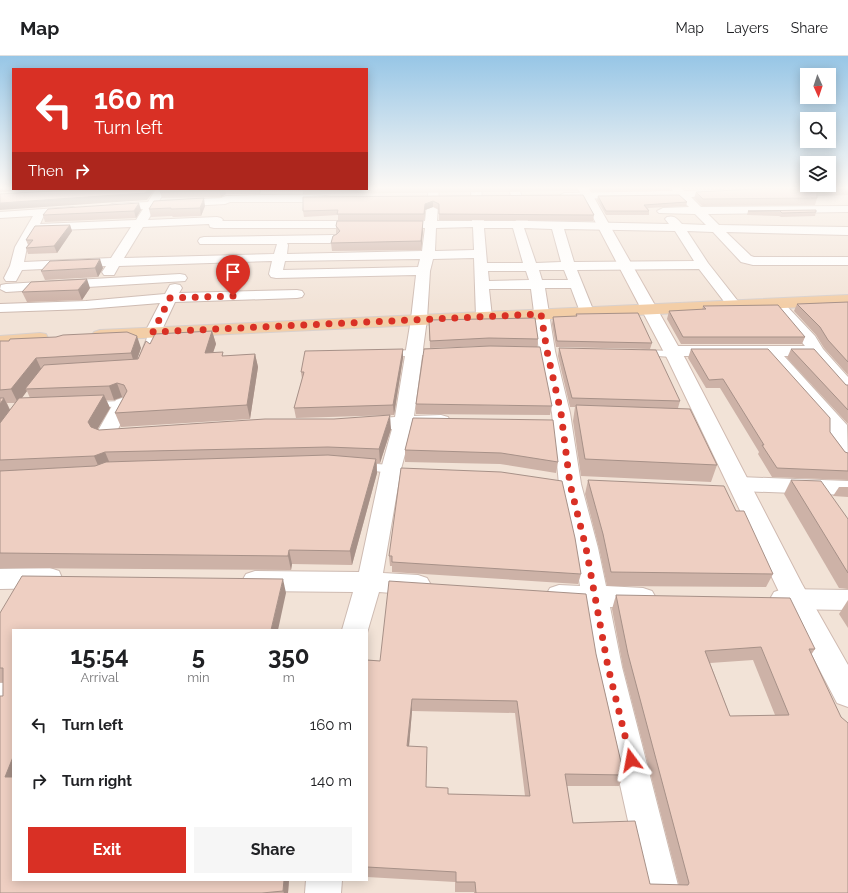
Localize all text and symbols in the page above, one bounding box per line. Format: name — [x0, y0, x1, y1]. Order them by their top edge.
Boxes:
text: Map — [20, 17, 59, 39]
text: Map — [676, 20, 704, 36]
text: Layers — [726, 20, 769, 36]
text: Share — [791, 20, 828, 36]
north arrow — [800, 68, 836, 104]
map controls — [800, 68, 836, 192]
text: 160 m — [94, 83, 175, 116]
icon: left — [28, 84, 80, 136]
button: search — [800, 112, 836, 148]
text: Turn left — [94, 117, 163, 138]
button: layers — [800, 156, 836, 192]
icon: right — [71, 160, 93, 182]
text: Then — [28, 162, 63, 180]
pin — [216, 255, 250, 296]
icon: arrive — [222, 261, 244, 283]
text: 15:54 — [71, 641, 129, 670]
text: 5 — [192, 641, 205, 670]
text: 350 — [268, 641, 309, 670]
text: Arrival — [80, 670, 119, 685]
text: min — [187, 670, 210, 685]
text: m — [283, 670, 295, 685]
icon: left — [28, 714, 50, 736]
text: Turn left — [62, 716, 123, 734]
text: 160 m — [310, 716, 352, 734]
position arrow — [610, 739, 652, 781]
icon: right — [28, 770, 50, 792]
text: Turn right — [62, 772, 132, 790]
text: 140 m — [311, 772, 352, 790]
button: Exit — [28, 827, 186, 873]
button: Share — [194, 827, 352, 873]

